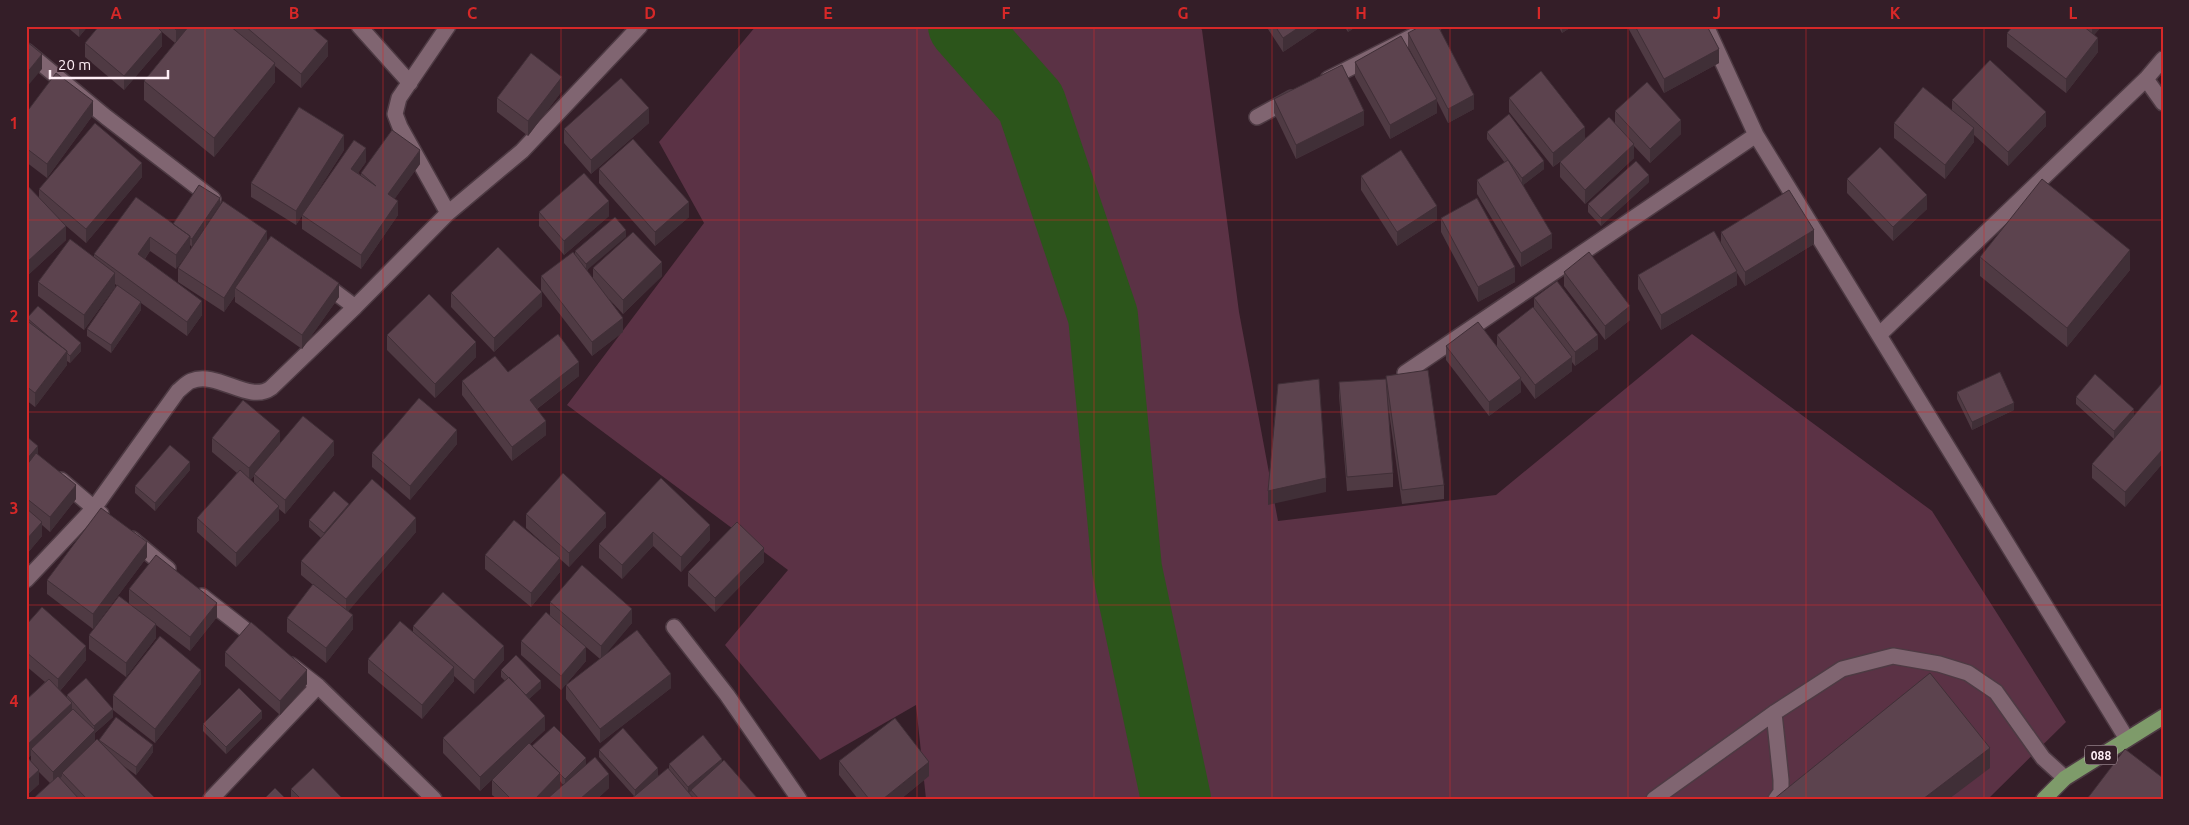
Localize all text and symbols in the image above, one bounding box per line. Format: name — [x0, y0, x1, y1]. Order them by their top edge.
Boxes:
text: A — [110, 4, 122, 22]
text: B — [289, 4, 299, 22]
text: C — [467, 4, 477, 22]
text: D — [644, 4, 656, 22]
text: E — [823, 4, 833, 22]
text: F — [1002, 4, 1011, 22]
text: G — [1177, 4, 1189, 22]
text: H — [1355, 4, 1367, 22]
text: I — [1537, 4, 1541, 22]
text: J — [1713, 4, 1721, 22]
text: K — [1890, 4, 1901, 22]
text: L — [2069, 4, 2078, 22]
scale bar — [50, 48, 168, 80]
text: 20 m — [58, 56, 91, 73]
text: 1 — [9, 114, 19, 132]
text: 2 — [9, 307, 19, 325]
text: 3 — [9, 499, 19, 517]
text: 4 — [9, 692, 19, 710]
road number: 088 — [2085, 746, 2117, 764]

